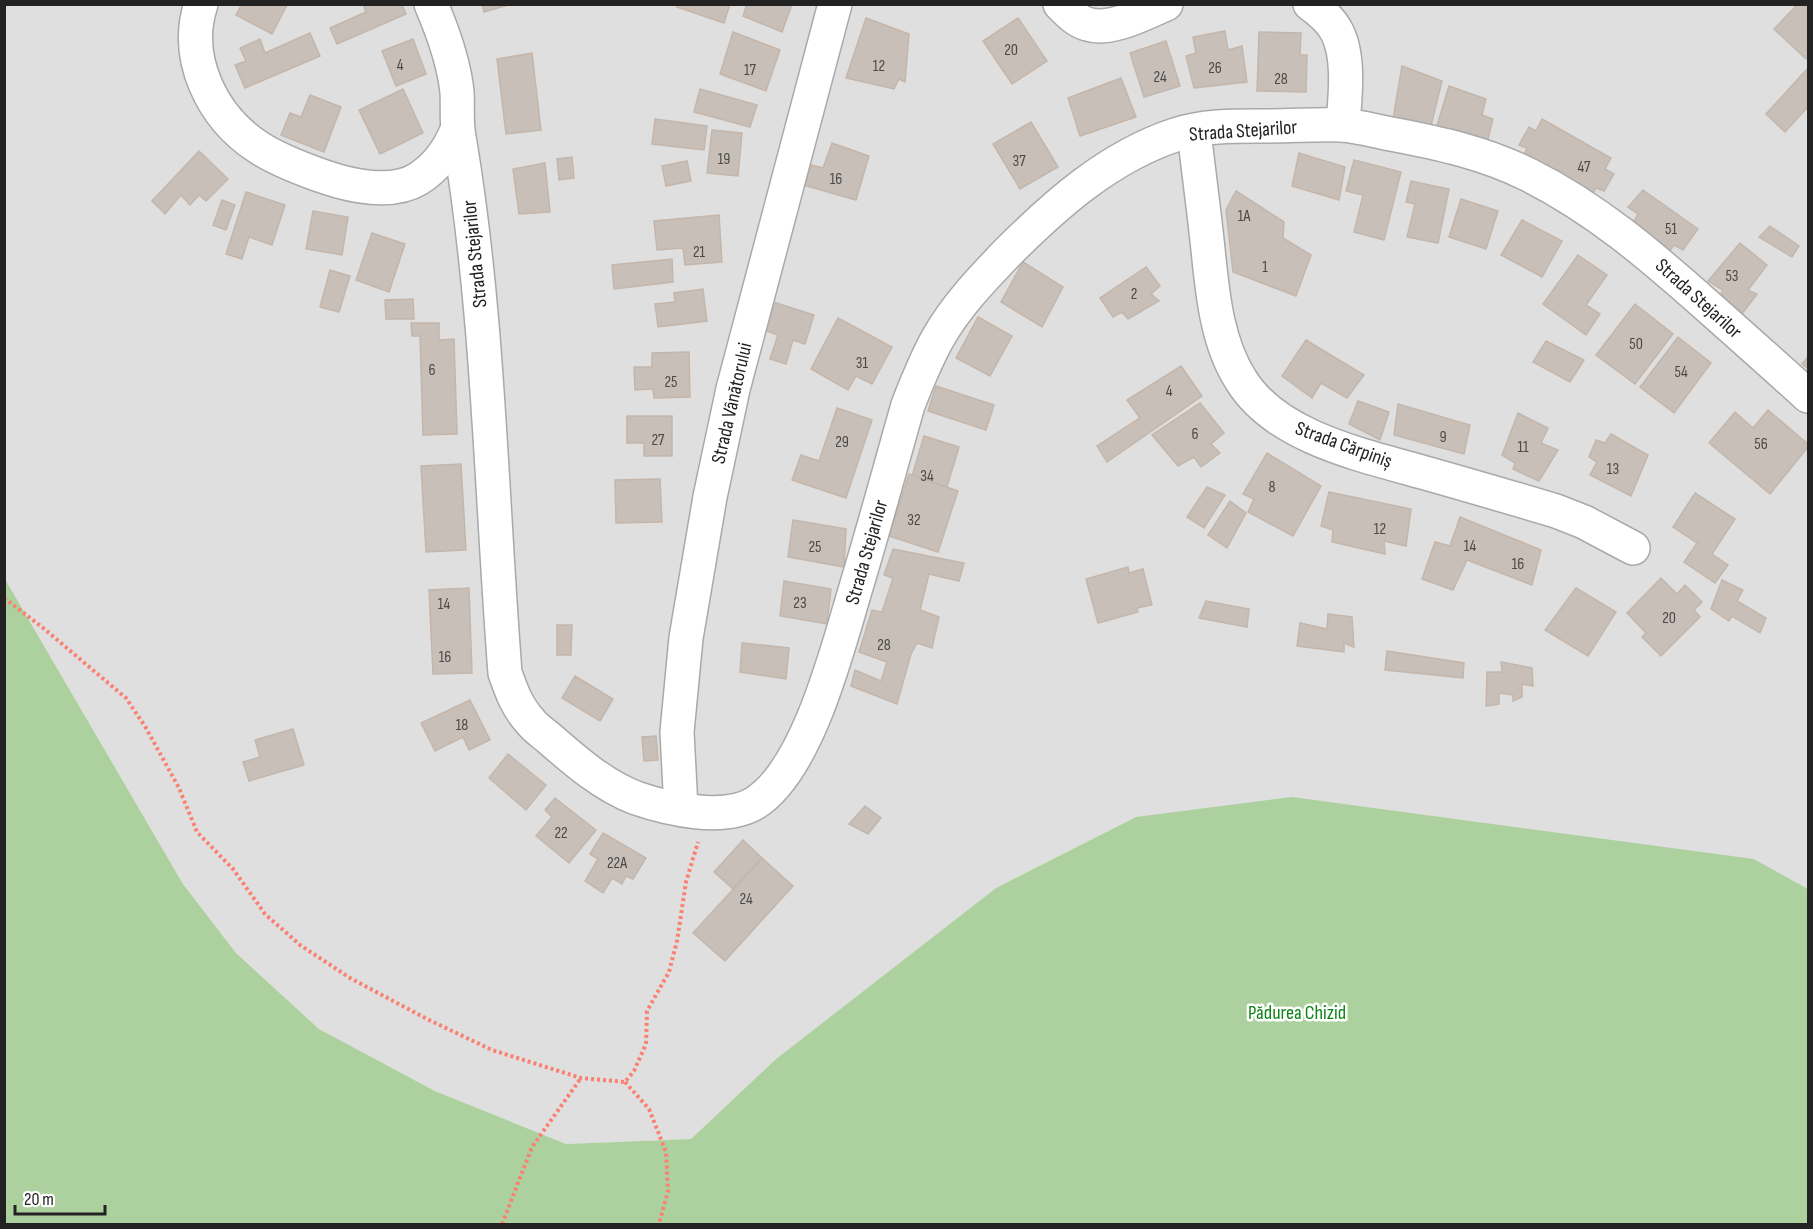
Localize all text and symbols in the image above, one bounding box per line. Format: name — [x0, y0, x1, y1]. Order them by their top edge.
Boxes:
house number: 20 — [1004, 41, 1018, 60]
house number: 4 — [397, 56, 404, 75]
house number: 12 — [873, 57, 885, 76]
house number: 26 — [1208, 59, 1222, 78]
house number: 17 — [744, 61, 757, 80]
house number: 24 — [1153, 68, 1167, 87]
house number: 28 — [1274, 70, 1288, 89]
street label: Strada Stejarilor — [1188, 115, 1298, 147]
house number: 19 — [718, 150, 730, 169]
house number: 37 — [1012, 152, 1026, 171]
house number: 47 — [1578, 158, 1591, 177]
house number: 16 — [830, 170, 842, 189]
street label: Strada Stejarilor — [457, 199, 493, 309]
house number: 1A — [1238, 207, 1250, 226]
house number: 51 — [1665, 220, 1677, 239]
house number: 21 — [693, 243, 706, 262]
street label: Strada Stejarilor — [1650, 254, 1747, 344]
house number: 1 — [1262, 258, 1268, 277]
house number: 53 — [1725, 267, 1739, 286]
house number: 2 — [1131, 285, 1137, 304]
house number: 50 — [1629, 335, 1643, 354]
street label: Strada Vânătorului — [706, 340, 758, 466]
house number: 31 — [856, 354, 869, 373]
house number: 6 — [428, 361, 436, 380]
house number: 54 — [1674, 363, 1688, 382]
house number: 25 — [664, 373, 678, 392]
house number: 4 — [1166, 382, 1173, 401]
street label: Strada Cărpiniș — [1292, 416, 1395, 474]
house number: 6 — [1191, 425, 1199, 444]
house number: 9 — [1439, 428, 1447, 447]
house number: 27 — [651, 431, 665, 450]
house number: 29 — [835, 433, 849, 452]
house number: 56 — [1754, 435, 1768, 454]
house number: 11 — [1517, 438, 1529, 457]
house number: 13 — [1607, 460, 1619, 479]
house number: 34 — [920, 467, 934, 486]
house number: 8 — [1268, 478, 1276, 497]
street label: Strada Stejarilor — [841, 497, 893, 608]
house number: 32 — [907, 511, 921, 530]
house number: 12 — [1374, 520, 1386, 539]
house number: 14 — [1464, 537, 1476, 556]
house number: 25 — [808, 538, 822, 557]
house number: 16 — [1512, 555, 1524, 574]
house number: 23 — [793, 594, 807, 613]
house number: 14 — [438, 595, 450, 614]
house number: 20 — [1662, 609, 1676, 628]
house number: 28 — [877, 636, 891, 655]
house number: 16 — [439, 648, 451, 667]
house number: 18 — [456, 716, 468, 735]
house number: 22 — [554, 824, 568, 843]
house number: 22A — [607, 854, 627, 873]
house number: 24 — [739, 890, 753, 909]
park label: Pădurea Chizid — [1248, 1001, 1346, 1025]
scale bar — [15, 1178, 105, 1216]
text: 20 m — [24, 1189, 54, 1210]

